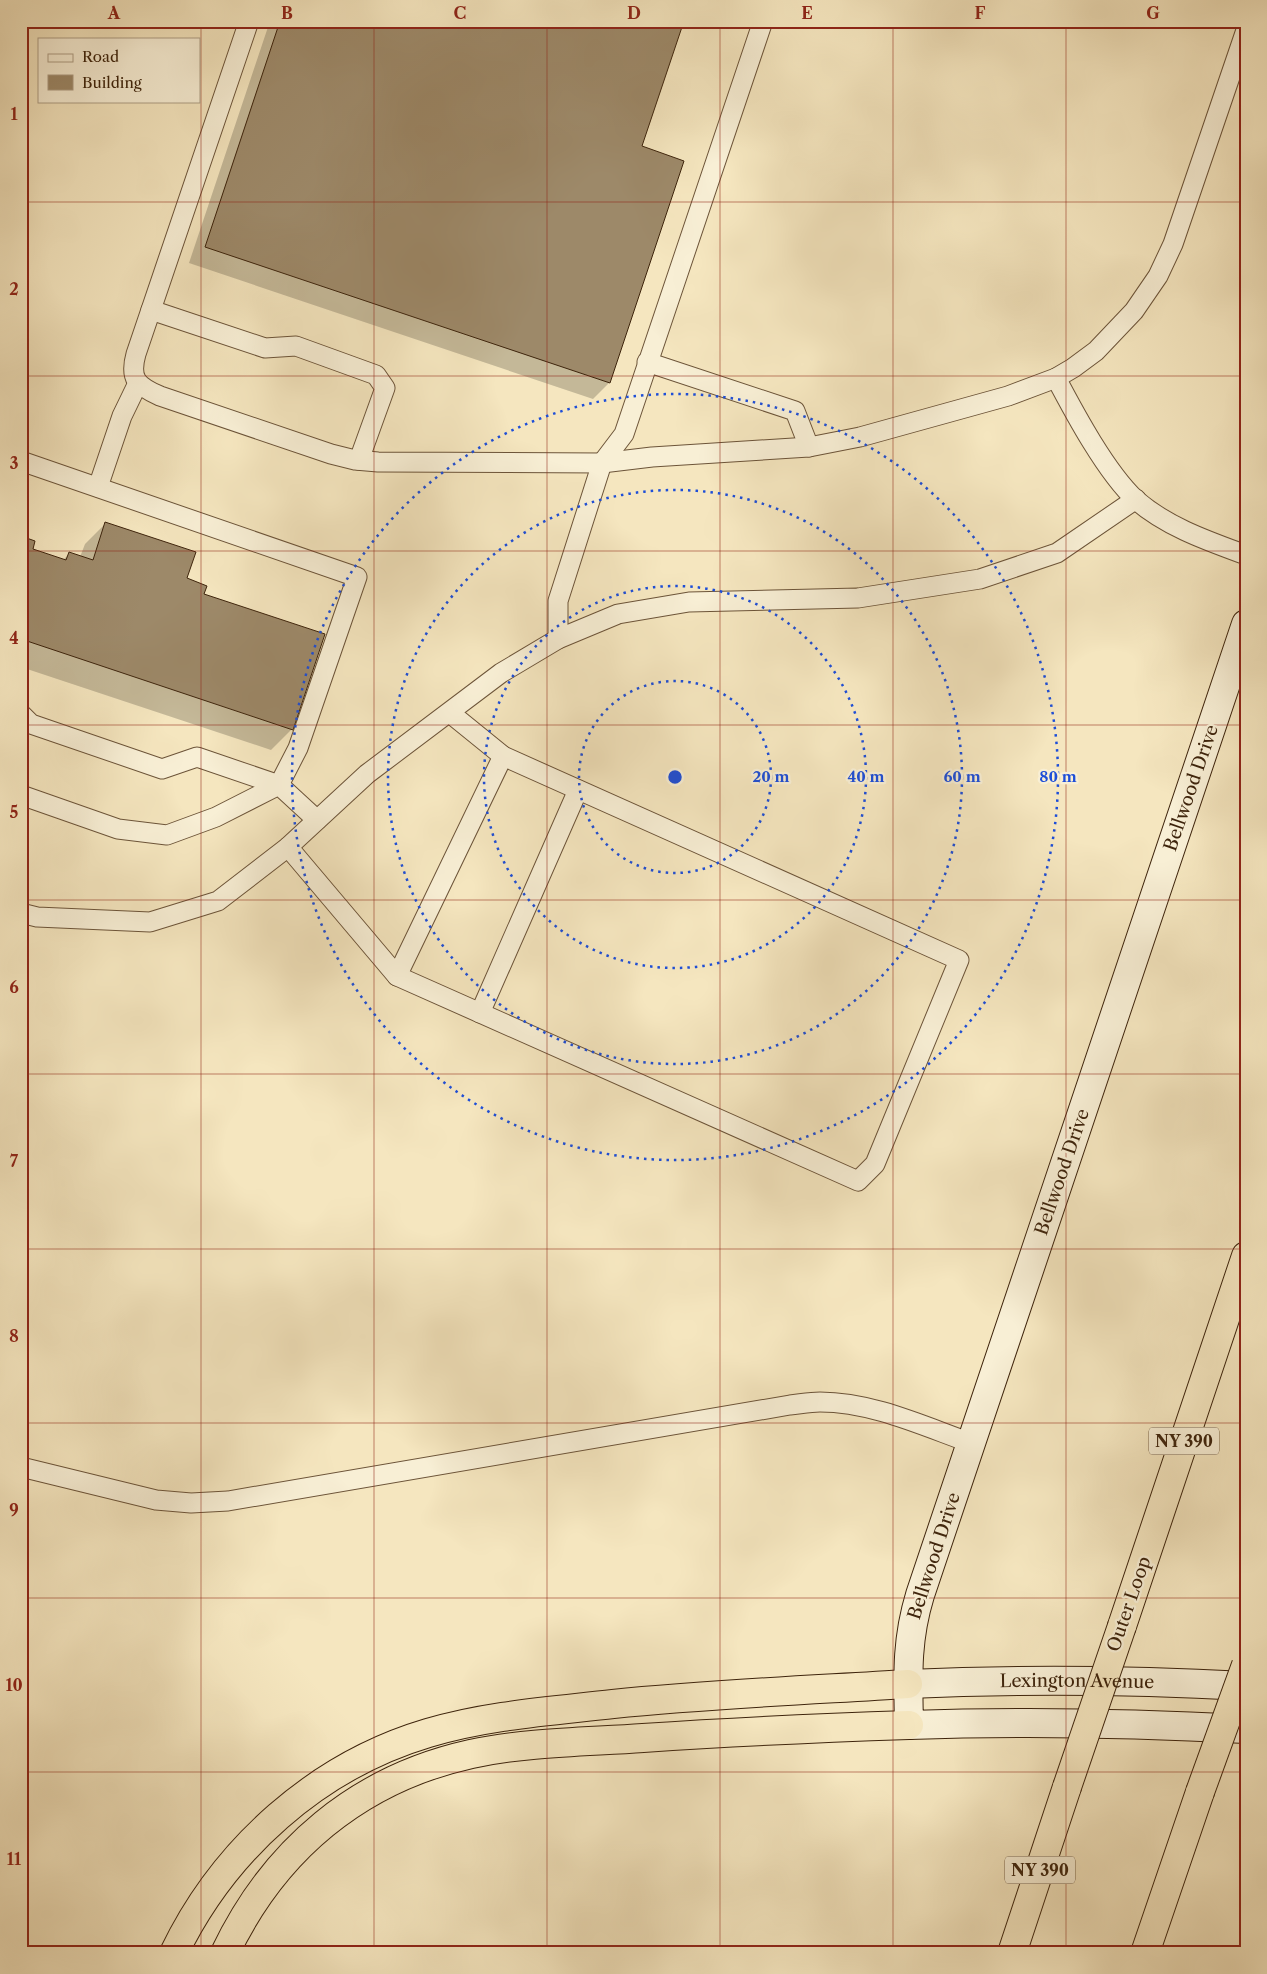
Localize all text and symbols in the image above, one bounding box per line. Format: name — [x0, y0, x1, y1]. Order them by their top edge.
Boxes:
text: A — [107, 3, 121, 23]
text: B — [281, 3, 293, 23]
text: C — [454, 3, 466, 23]
text: D — [627, 3, 641, 23]
text: E — [801, 3, 813, 23]
text: F — [975, 3, 986, 23]
text: G — [1146, 3, 1160, 23]
legend — [38, 38, 200, 102]
text: Road — [82, 47, 119, 66]
text: Building — [82, 73, 142, 92]
text: 1 — [10, 104, 18, 124]
text: 2 — [9, 279, 19, 299]
text: 3 — [9, 453, 19, 473]
text: 4 — [9, 628, 19, 648]
street label: Bellwood Drive — [1159, 722, 1223, 854]
text: 20 m — [752, 767, 790, 786]
text: 40 m — [847, 767, 885, 786]
text: 60 m — [943, 767, 981, 786]
text: 80 m — [1039, 767, 1077, 786]
centre of rings — [666, 768, 684, 786]
text: 5 — [10, 802, 19, 822]
text: 6 — [9, 977, 19, 997]
street label: Bellwood Drive — [1030, 1106, 1094, 1238]
text: 7 — [10, 1151, 19, 1171]
text: 8 — [9, 1326, 19, 1346]
road number: NY 390 — [1149, 1428, 1219, 1454]
street label: Bellwood Drive — [903, 1490, 965, 1622]
text: 9 — [9, 1500, 19, 1520]
street label: Outer Loop — [1102, 1553, 1156, 1655]
street label: Lexington Avenue — [999, 1670, 1155, 1693]
text: 10 — [5, 1675, 23, 1695]
text: 11 — [7, 1849, 22, 1869]
road number: NY 390 — [1005, 1856, 1075, 1884]

